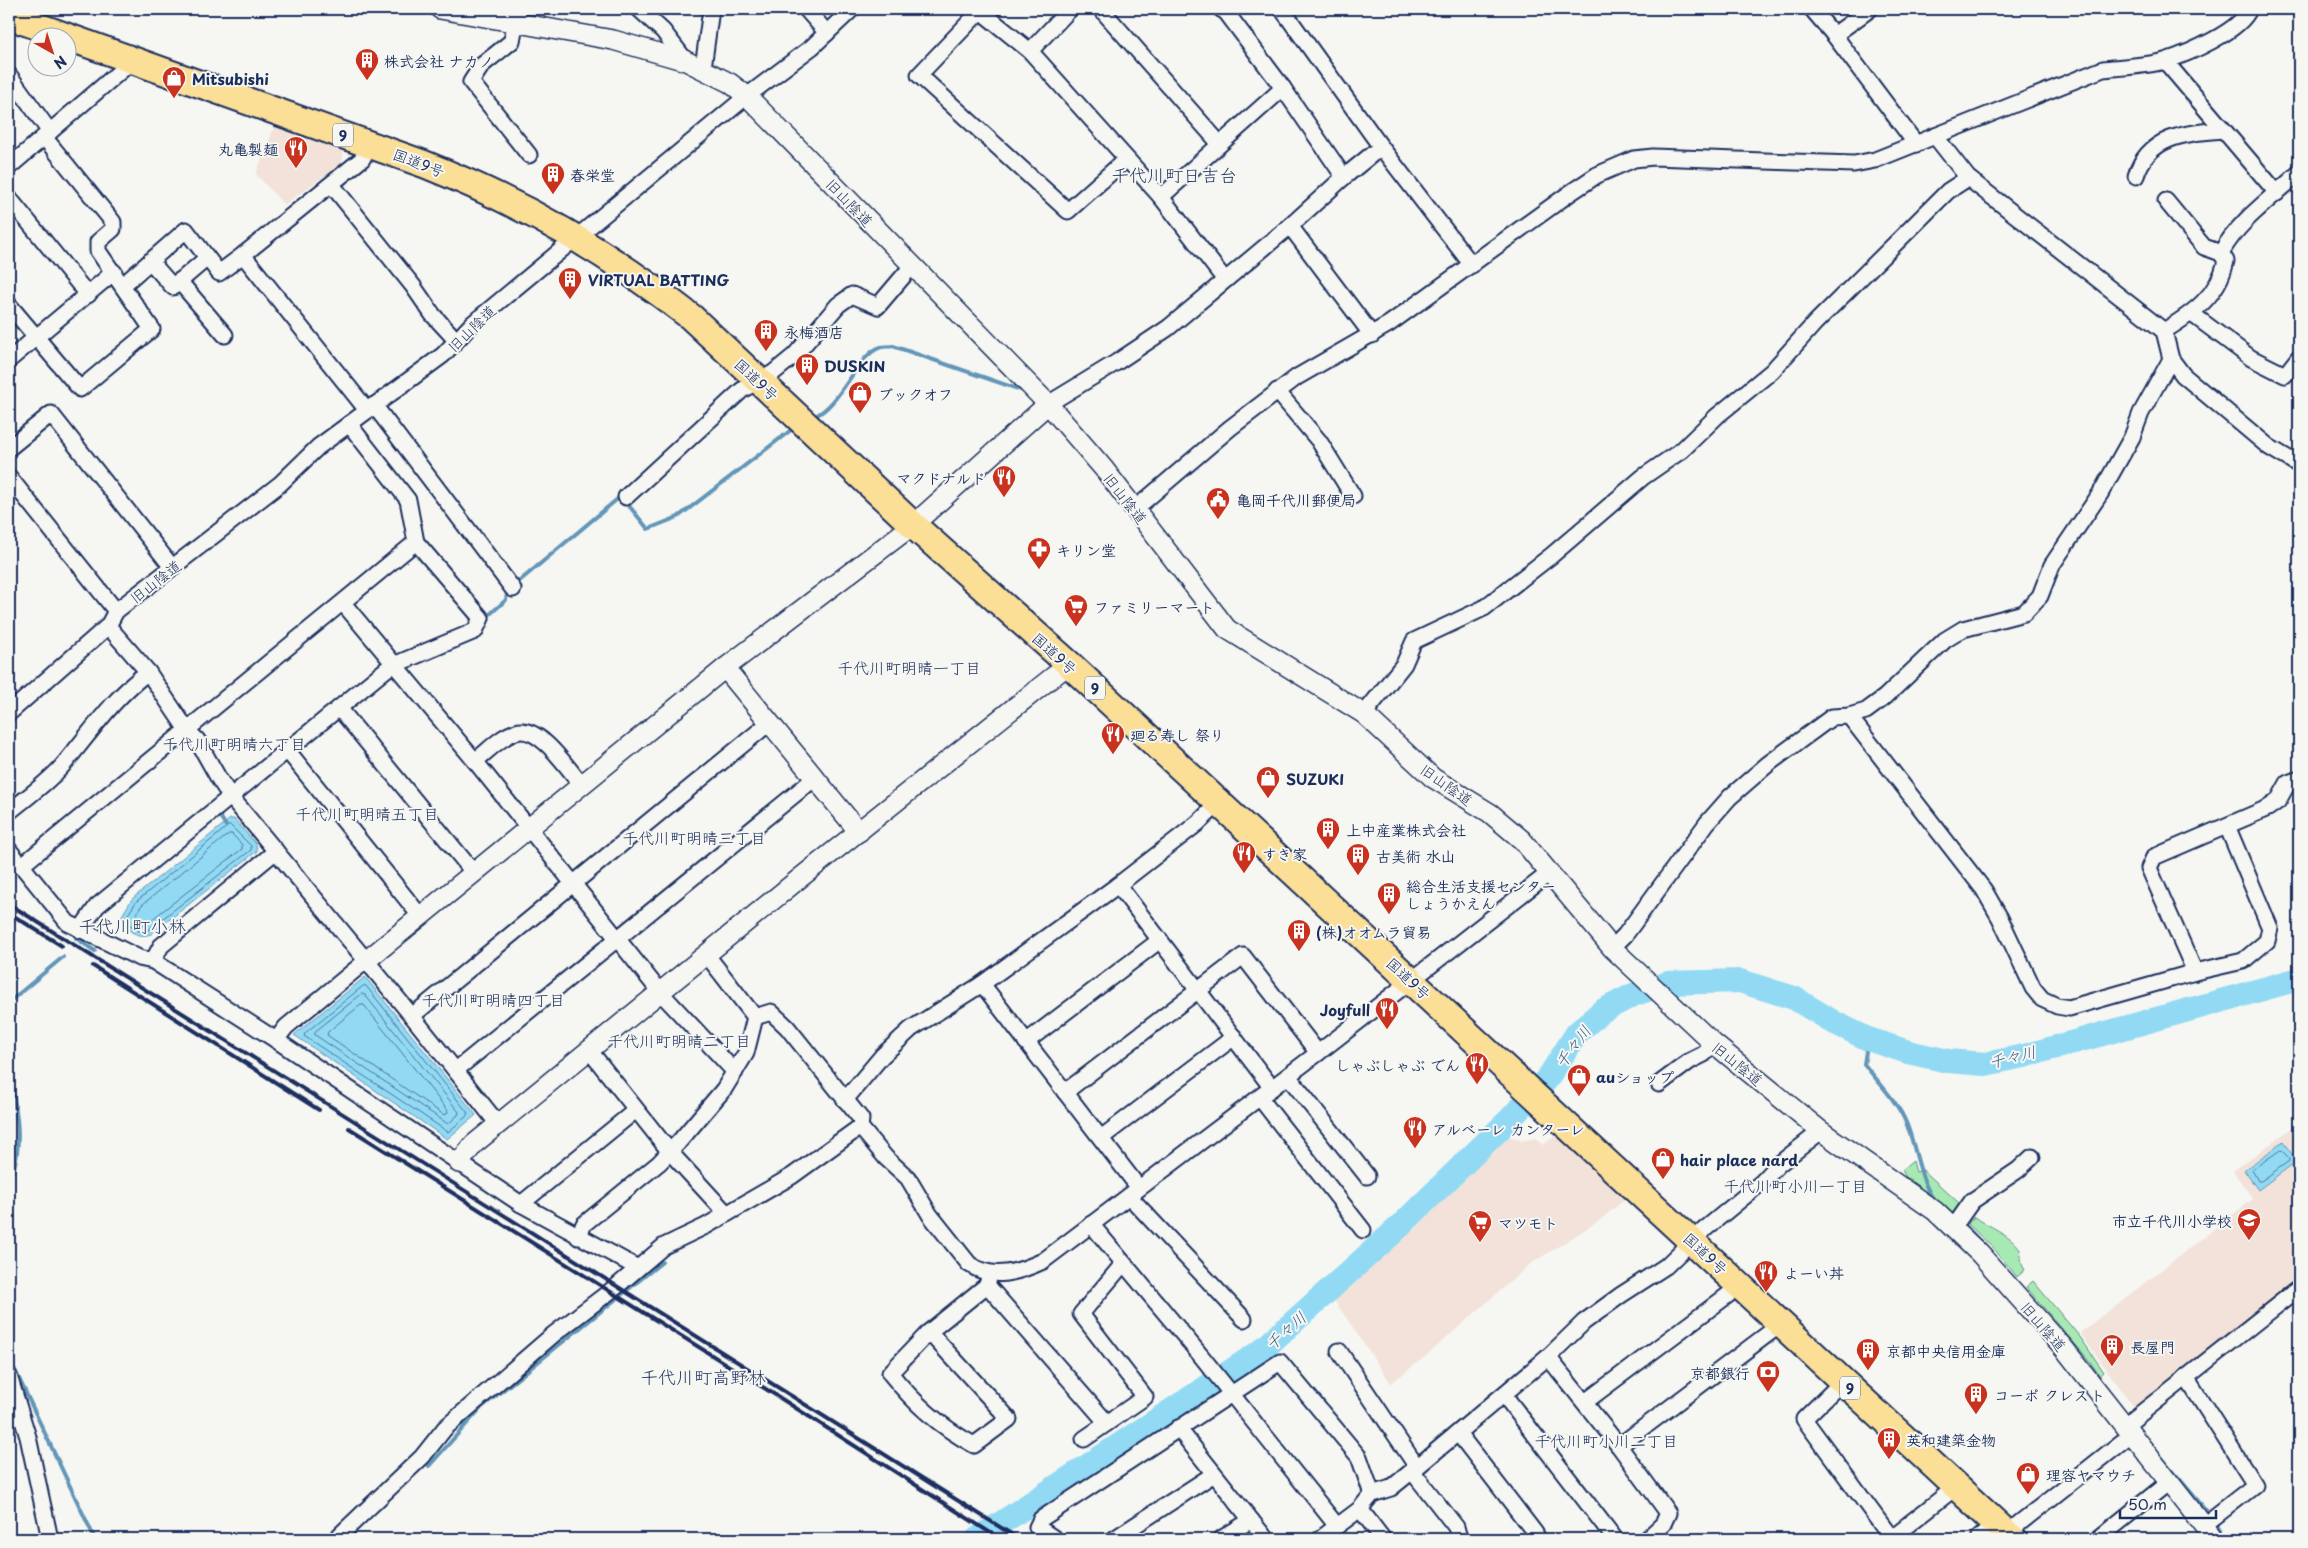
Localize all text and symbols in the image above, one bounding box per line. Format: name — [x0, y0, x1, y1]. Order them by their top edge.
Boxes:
north arrow — [28, 28, 78, 78]
building icon: 株式会社 ナカノ — [354, 47, 380, 81]
place label: 株式会社 ナカノ — [384, 49, 494, 72]
text: N — [50, 51, 71, 74]
shop icon: Mitsubishi — [161, 65, 187, 99]
place label: Mitsubishi — [192, 67, 269, 90]
road number: 9 — [333, 124, 353, 146]
restaurant icon: 丸亀製麺 — [283, 135, 309, 169]
place label: 丸亀製麺 — [218, 137, 278, 160]
street label: 国道9号 — [390, 142, 448, 182]
building icon: 春栄堂 — [540, 161, 566, 195]
district label: 千代川町日吉台 — [1111, 161, 1237, 188]
place label: 春栄堂 — [570, 163, 615, 186]
street label: 旧山陰道 — [821, 172, 879, 232]
building icon: VIRTUAL BATTING — [557, 266, 583, 300]
place label: VIRTUAL BATTING — [588, 268, 730, 291]
street label: 旧山陰道 — [441, 299, 501, 357]
building icon: 永梅酒店 — [753, 318, 779, 352]
place label: 永梅酒店 — [784, 320, 844, 343]
street label: 国道9号 — [729, 352, 785, 406]
building icon: DUSKIN — [794, 352, 820, 386]
place label: DUSKIN — [824, 354, 885, 377]
shop icon: ブックオフ — [847, 380, 873, 414]
place label: ブックオフ — [878, 382, 953, 405]
restaurant icon: マクドナルド — [991, 464, 1017, 498]
place label: マクドナルド — [897, 466, 986, 489]
street label: 旧山陰道 — [1098, 467, 1154, 529]
public building icon: 亀岡千代川郵便局 — [1205, 486, 1231, 520]
place label: 亀岡千代川郵便局 — [1236, 488, 1356, 511]
pharmacy icon: キリン堂 — [1026, 536, 1052, 570]
place label: キリン堂 — [1056, 538, 1116, 561]
street label: 旧山陰道 — [124, 553, 186, 609]
supermarket icon: ファミリーマート — [1063, 593, 1089, 627]
place label: ファミリーマート — [1094, 595, 1215, 618]
street label: 国道9号 — [1027, 626, 1083, 680]
district label: 千代川町明晴一丁目 — [837, 655, 981, 679]
road number: 9 — [1085, 676, 1105, 700]
restaurant icon: 廻る寿し 祭り — [1100, 721, 1126, 755]
place label: 廻る寿し 祭り — [1130, 723, 1225, 746]
district label: 千代川町明晴六丁目 — [162, 731, 306, 755]
street label: 旧山陰道 — [1416, 757, 1478, 811]
shop icon: SUZUKI — [1255, 765, 1281, 799]
place label: SUZUKI — [1286, 767, 1344, 790]
district label: 千代川町明晴五丁目 — [295, 801, 439, 825]
building icon: 上中産業株式会社 — [1315, 816, 1341, 850]
place label: 上中産業株式会社 — [1346, 818, 1466, 841]
district label: 千代川町明晴三丁目 — [622, 825, 766, 849]
restaurant icon: すき家 — [1231, 840, 1257, 874]
place label: すき家 — [1262, 842, 1307, 865]
building icon: 古美術 水山 — [1345, 842, 1371, 876]
place label: 古美術 水山 — [1376, 844, 1456, 867]
place label: 総合生活支援センター しょうかえん — [1406, 874, 1556, 914]
building icon: 総合生活支援センター しょうかえん — [1376, 881, 1402, 915]
district label: 千代川町小林 — [78, 912, 186, 939]
building icon: (株)オオムラ貿易 — [1286, 918, 1312, 952]
place label: (株)オオムラ貿易 — [1316, 920, 1432, 943]
street label: 国道9号 — [1381, 951, 1437, 1005]
district label: 千代川町明晴四丁目 — [421, 987, 565, 1011]
restaurant icon: Joyfull — [1374, 996, 1400, 1030]
place label: Joyfull — [1320, 998, 1370, 1021]
water label: 千々川 — [1548, 1020, 1596, 1072]
district label: 千代川町明晴二丁目 — [607, 1028, 751, 1052]
street label: 旧山陰道 — [1707, 1035, 1769, 1091]
water label: 千々川 — [1986, 1039, 2038, 1073]
restaurant icon: しゃぶしゃぶ でん — [1464, 1051, 1490, 1085]
place label: しゃぶしゃぶ でん — [1335, 1053, 1460, 1076]
shop icon: auショップ — [1566, 1063, 1592, 1097]
place label: auショップ — [1596, 1065, 1674, 1088]
restaurant icon: アルベーレ カンターレ — [1402, 1115, 1428, 1149]
place label: アルベーレ カンターレ — [1432, 1117, 1585, 1140]
shop icon: hair place nard — [1650, 1146, 1676, 1180]
place label: hair place nard — [1680, 1148, 1798, 1171]
district label: 千代川町小川一丁目 — [1723, 1173, 1867, 1197]
school or university icon: 市立千代川小学校 — [2236, 1207, 2262, 1241]
supermarket icon: マツモト — [1467, 1209, 1493, 1243]
place label: 市立千代川小学校 — [2112, 1209, 2232, 1232]
place label: マツモト — [1498, 1211, 1558, 1234]
street label: 国道9号 — [1678, 1226, 1734, 1280]
restaurant icon: よーい丼 — [1753, 1259, 1779, 1293]
place label: よーい丼 — [1784, 1261, 1844, 1284]
street label: 旧山陰道 — [2016, 1296, 2072, 1356]
water label: 千々川 — [1259, 1305, 1311, 1355]
building icon: 長屋門 — [2099, 1333, 2125, 1367]
place label: 長屋門 — [2130, 1335, 2175, 1358]
building icon: 京都中央信用金庫 — [1855, 1337, 1881, 1371]
place label: 京都中央信用金庫 — [1886, 1339, 2006, 1362]
bank icon: 京都銀行 — [1755, 1359, 1781, 1393]
place label: 京都銀行 — [1690, 1361, 1750, 1384]
district label: 千代川町高野林 — [640, 1363, 766, 1390]
road number: 9 — [1840, 1376, 1860, 1400]
building icon: コーポ クレスト — [1963, 1381, 1989, 1415]
place label: コーポ クレスト — [1994, 1383, 2105, 1406]
building icon: 英和建築金物 — [1876, 1426, 1902, 1460]
district label: 千代川町小川二丁目 — [1534, 1428, 1678, 1452]
place label: 英和建築金物 — [1906, 1428, 1996, 1451]
shop icon: 理容ヤマウチ — [2015, 1461, 2041, 1495]
place label: 理容ヤマウチ — [2046, 1463, 2136, 1486]
scale bar — [2120, 1488, 2217, 1520]
text: 50 m — [2128, 1492, 2167, 1515]

